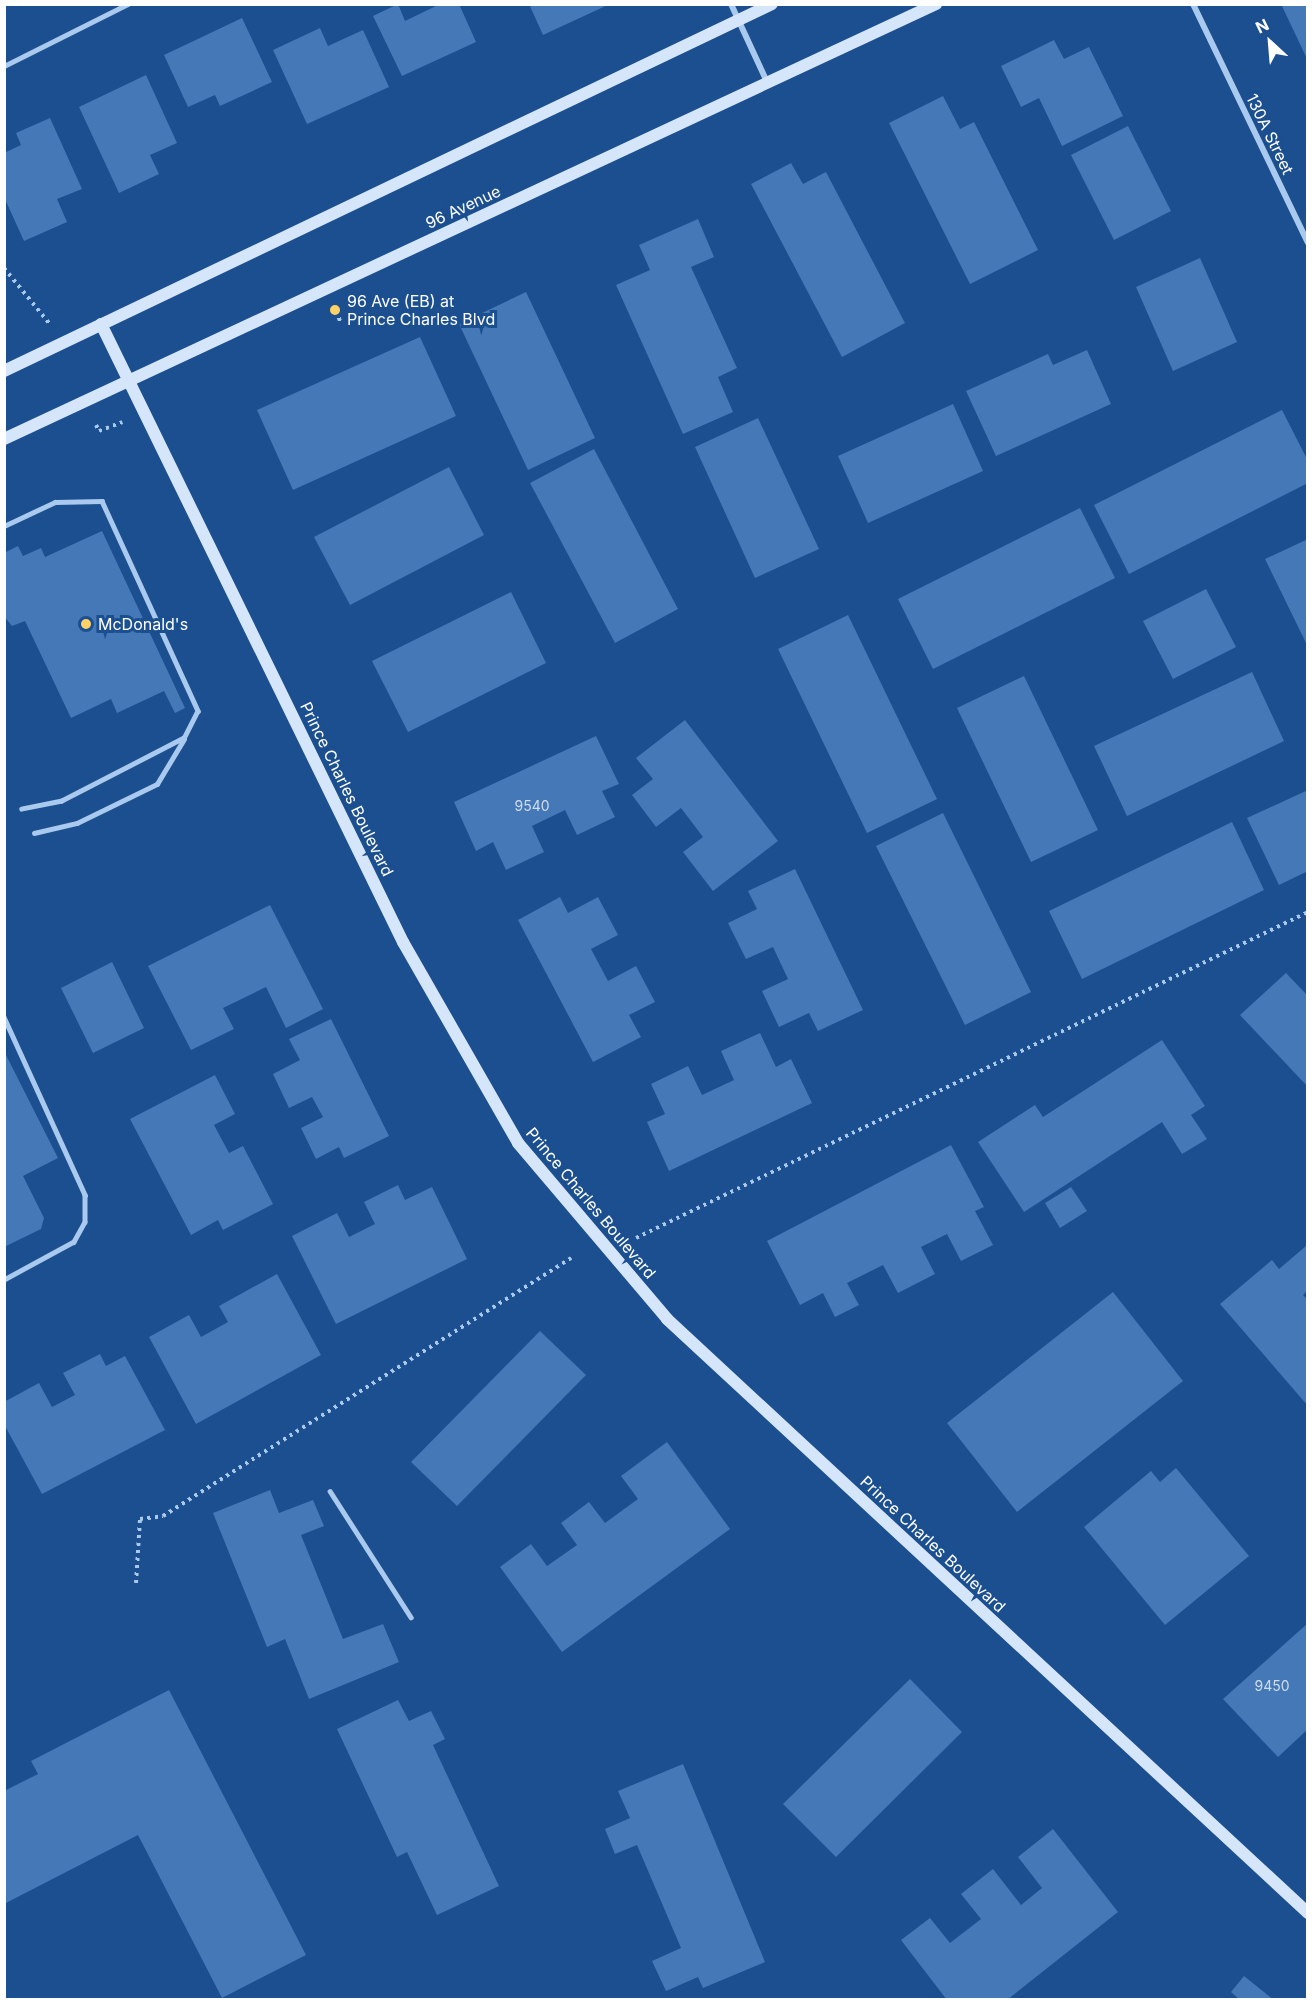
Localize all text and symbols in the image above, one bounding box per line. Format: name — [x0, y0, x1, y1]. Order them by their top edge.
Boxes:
north arrow — [1240, 12, 1300, 72]
text: N — [1252, 14, 1272, 37]
street label: 130A Street — [1242, 91, 1298, 177]
street label: 96 Avenue — [422, 181, 504, 233]
place label: 96 Ave (EB) at Prince Charles Blvd — [347, 291, 495, 329]
marker: 96 Ave (EB) at Prince Charles Blvd — [328, 303, 342, 317]
place label: McDonald's — [98, 614, 188, 634]
marker: McDonald's — [79, 617, 93, 631]
street label: Prince Charles Boulevard — [296, 699, 398, 879]
house number: 9540 — [514, 798, 550, 814]
street label: Prince Charles Boulevard — [522, 1124, 660, 1282]
street label: Prince Charles Boulevard — [857, 1472, 1009, 1616]
house number: 9450 — [1254, 1678, 1290, 1694]

